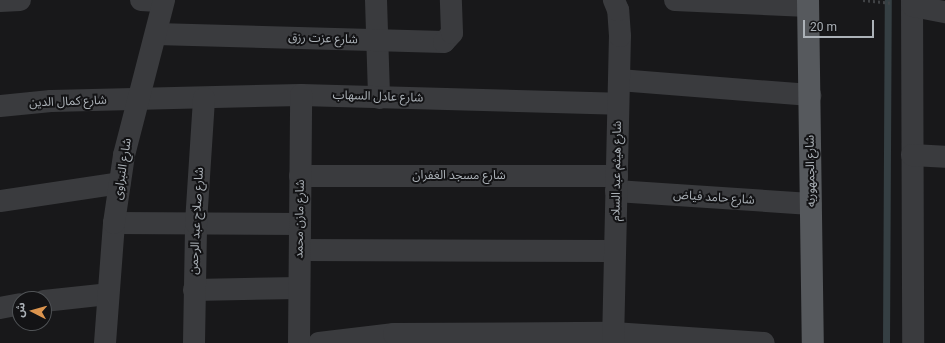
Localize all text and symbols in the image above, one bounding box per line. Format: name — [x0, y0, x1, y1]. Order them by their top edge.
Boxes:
scale bar — [805, 12, 876, 38]
text: 20 m — [810, 20, 837, 34]
street label: شارع عزت رزق — [288, 31, 358, 47]
street label: شارع عادل السهاب — [332, 88, 424, 106]
street label: شارع كمال الدين — [29, 93, 107, 111]
street label: شارع هيثم عبد السلام — [609, 121, 625, 221]
street label: شارع الجمهوريه — [803, 135, 819, 207]
street label: شارع النبراوى — [111, 137, 135, 201]
street label: شارع صلاح عبد الرحمن — [187, 167, 207, 275]
street label: شارع مسجد الغفران — [412, 169, 506, 183]
street label: شارع مازن محمد — [292, 179, 308, 259]
street label: شارع حامد فياض — [673, 188, 755, 208]
north arrow — [12, 291, 52, 331]
text: ش — [13, 302, 28, 318]

